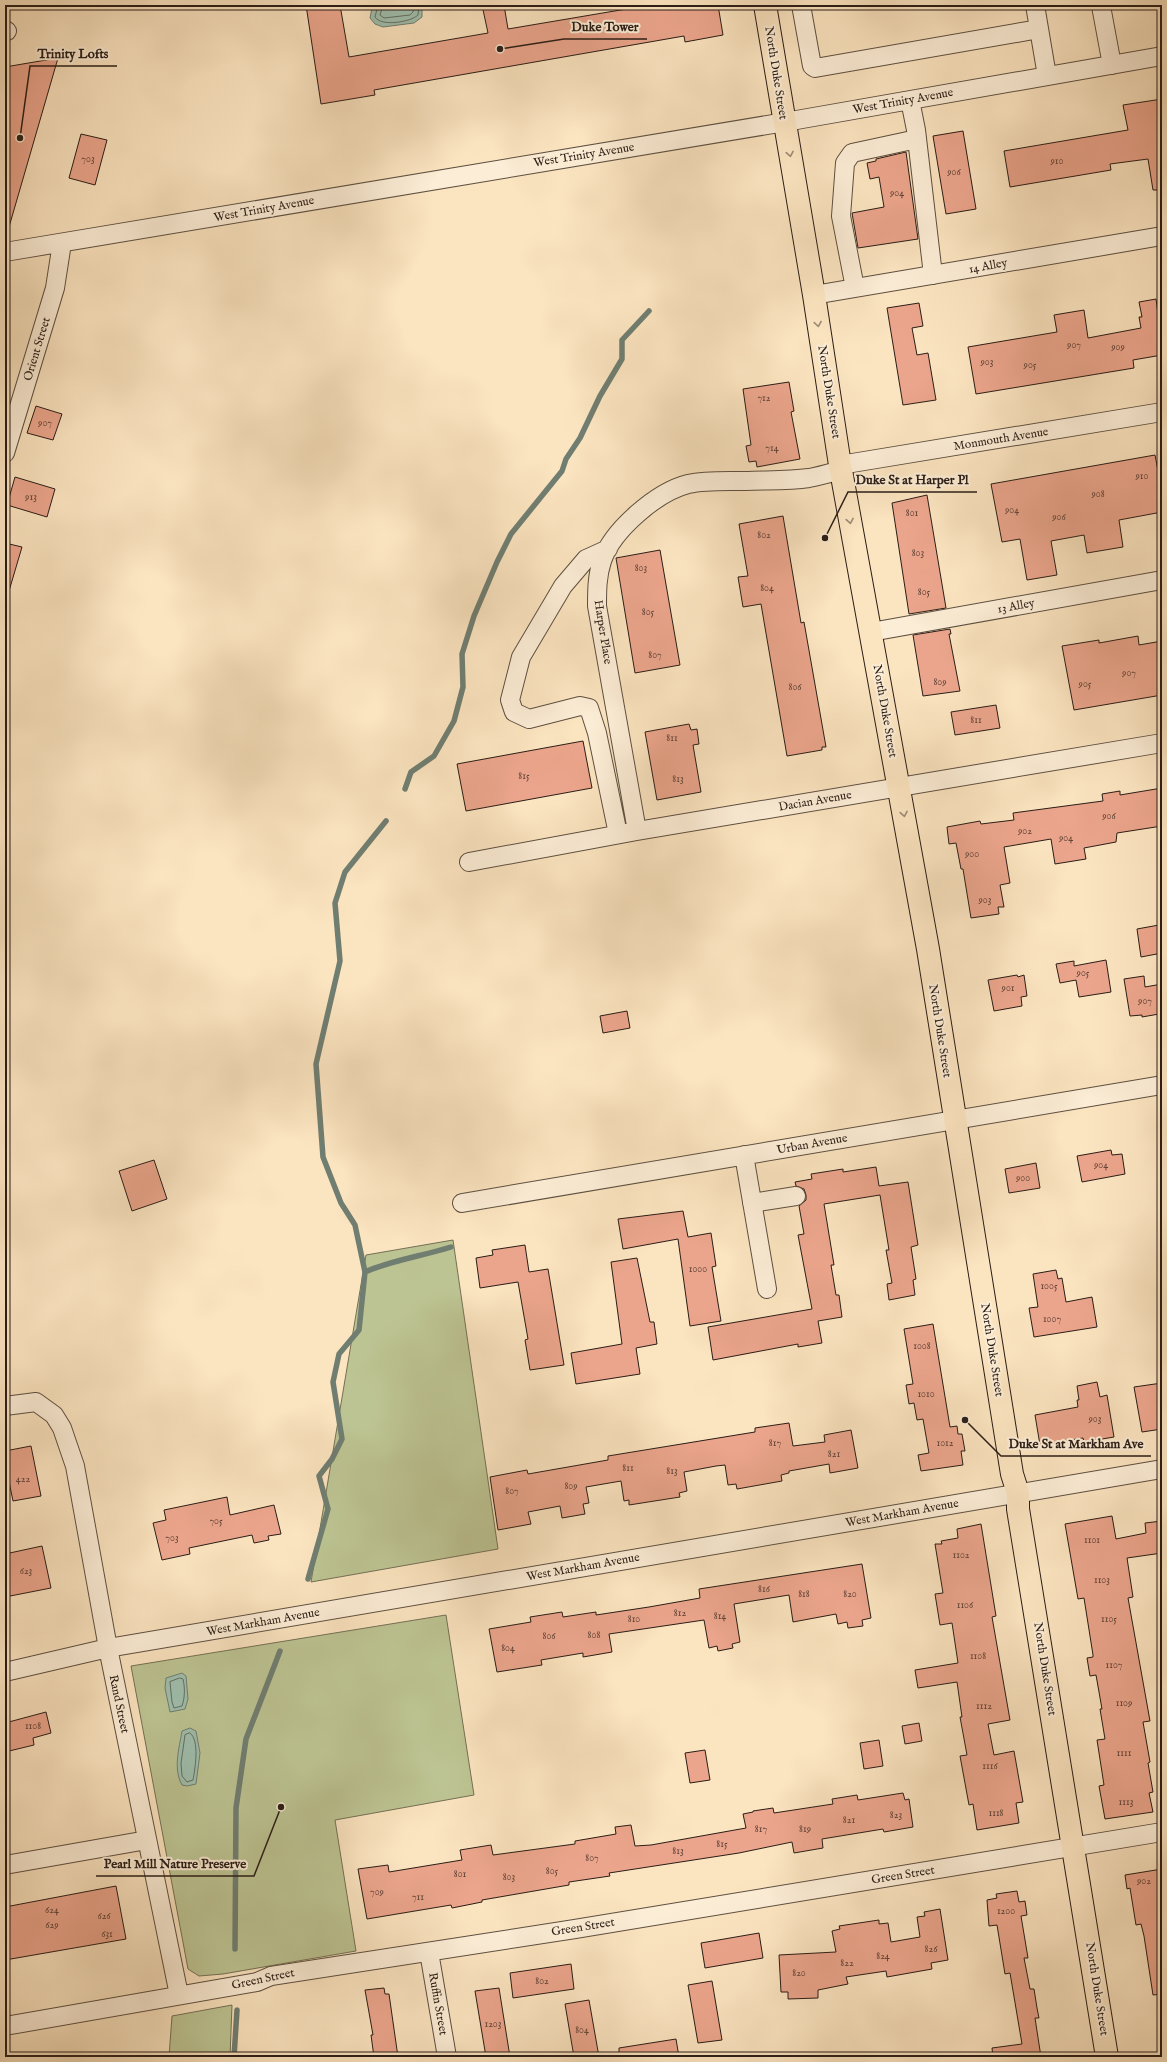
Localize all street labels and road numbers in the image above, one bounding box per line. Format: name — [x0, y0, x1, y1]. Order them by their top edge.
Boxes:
street label: North Duke Street — [761, 25, 791, 121]
street label: West Trinity Avenue — [852, 85, 955, 117]
street label: West Trinity Avenue — [533, 140, 636, 170]
street label: West Trinity Avenue — [213, 193, 316, 225]
street label: 14 Alley — [967, 255, 1009, 277]
street label: Orient Street — [20, 315, 54, 383]
street label: North Duke Street — [814, 344, 844, 440]
street label: Monmouth Avenue — [953, 424, 1050, 454]
street label: 13 Alley — [996, 595, 1036, 617]
street label: Harper Place — [590, 599, 616, 666]
street label: North Duke Street — [869, 663, 901, 759]
street label: Dacian Avenue — [777, 787, 853, 815]
street label: North Duke Street — [925, 983, 955, 1079]
street label: Urban Avenue — [775, 1130, 849, 1158]
street label: North Duke Street — [977, 1302, 1007, 1398]
street label: West Markham Avenue — [844, 1496, 960, 1530]
street label: West Markham Avenue — [525, 1550, 641, 1584]
street label: West Markham Avenue — [205, 1605, 321, 1639]
street label: North Duke Street — [1030, 1621, 1060, 1717]
street label: Rand Street — [105, 1673, 133, 1735]
street label: Green Street — [870, 1863, 936, 1887]
street label: Green Street — [550, 1915, 616, 1939]
street label: North Duke Street — [1082, 1941, 1112, 2037]
street label: Green Street — [230, 1965, 296, 1993]
street label: Ruffin Street — [425, 1971, 451, 2037]

